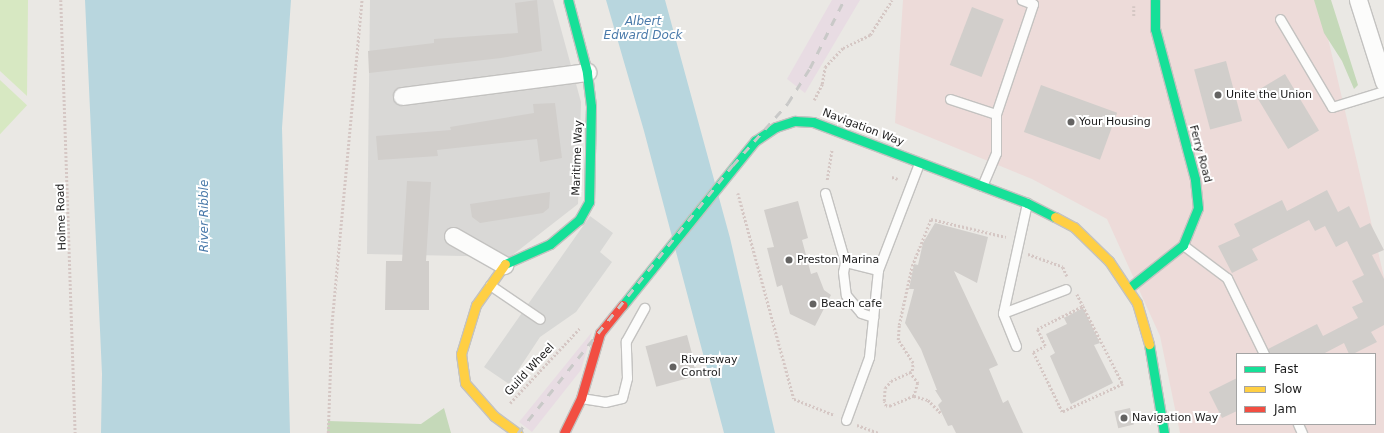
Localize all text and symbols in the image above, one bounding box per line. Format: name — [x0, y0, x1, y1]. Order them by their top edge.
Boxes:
water label: Albert Edward Dock — [604, 15, 682, 43]
place label: Unite the Union — [1226, 88, 1312, 102]
marker: Unite the Union — [1213, 90, 1223, 100]
street label: Navigation Way — [820, 106, 906, 150]
place label: Your Housing — [1079, 115, 1151, 129]
marker: Your Housing — [1066, 117, 1076, 127]
street label: Maritime Way — [570, 120, 586, 196]
street label: Ferry Road — [1186, 124, 1214, 184]
water label: River Ribble — [198, 180, 212, 252]
street label: Holme Road — [54, 183, 70, 251]
place label: Preston Marina — [797, 253, 879, 267]
marker: Preston Marina — [784, 255, 794, 265]
place label: Beach cafe — [821, 297, 882, 311]
marker: Beach cafe — [808, 299, 818, 309]
street label: Guild Wheel — [502, 341, 558, 399]
legend — [1236, 353, 1376, 425]
place label: Riversway Control — [681, 354, 737, 380]
marker: Riversway Control — [668, 362, 678, 372]
text: Fast — [1274, 362, 1298, 376]
text: Slow — [1274, 382, 1302, 396]
text: Jam — [1274, 402, 1297, 416]
place label: Navigation Way — [1132, 411, 1218, 425]
marker: Navigation Way — [1119, 413, 1129, 423]

